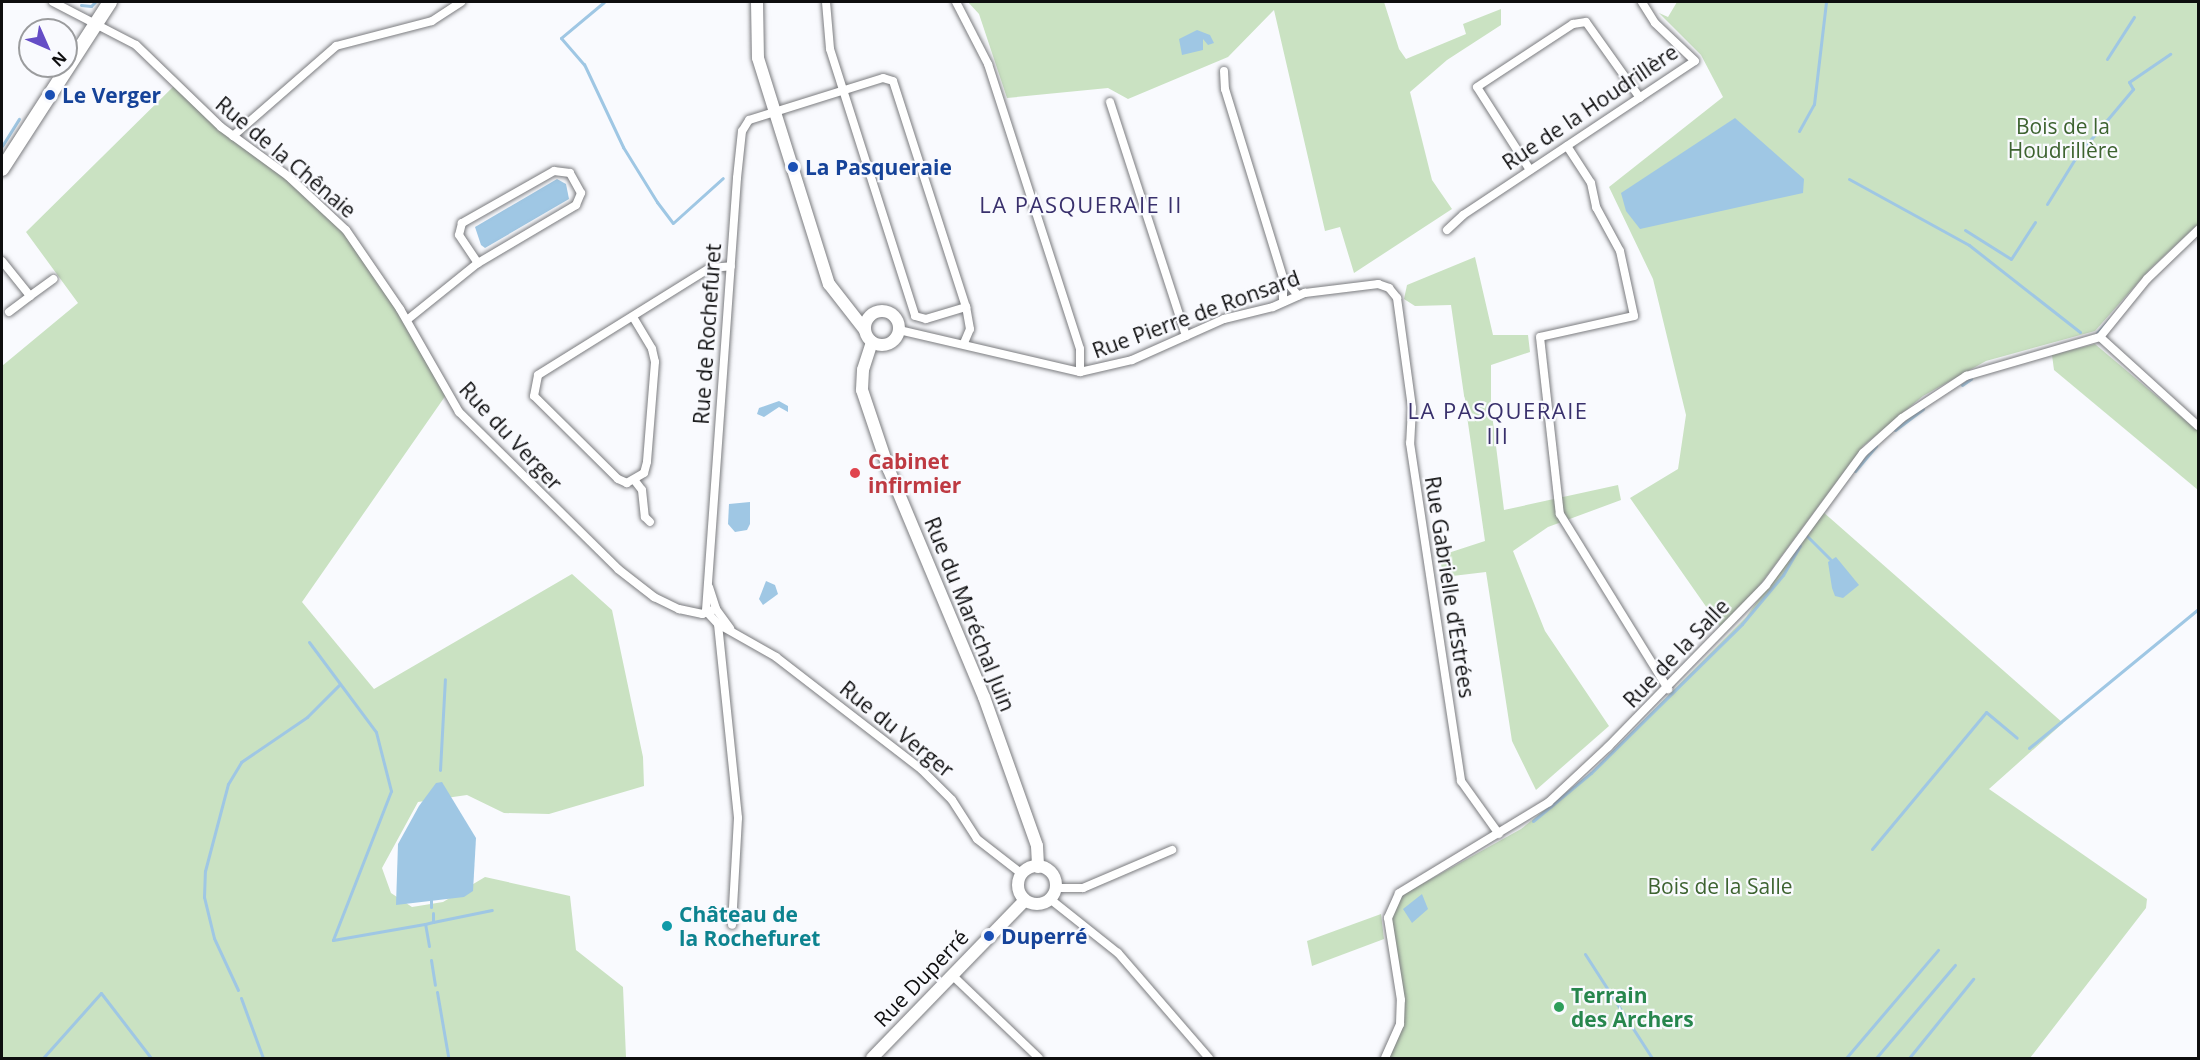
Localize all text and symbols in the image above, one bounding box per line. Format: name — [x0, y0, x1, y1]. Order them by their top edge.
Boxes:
north arrow — [18, 18, 78, 78]
street label: Rue de la Houdrillère — [1498, 39, 1682, 175]
text: N — [47, 47, 72, 72]
place label: Le Verger — [62, 82, 161, 108]
marker: Le Verger — [43, 88, 57, 102]
street label: Rue de la Chênaie — [211, 91, 361, 223]
park label: Bois de la Houdrillère — [2008, 113, 2118, 163]
place label: La Pasqueraie — [805, 154, 952, 180]
marker: La Pasqueraie — [786, 160, 800, 174]
district label: LA PASQUERAIE II — [979, 192, 1183, 218]
street label: Rue de Rochefuret — [688, 243, 726, 425]
street label: Rue Pierre de Ronsard — [1089, 265, 1303, 363]
street label: Rue du Verger — [454, 377, 568, 495]
district label: LA PASQUERAIE III — [1407, 397, 1589, 448]
place label: Cabinet infirmier — [868, 448, 961, 498]
marker: Cabinet infirmier — [846, 464, 864, 482]
street label: Rue Gabrielle d’Estrées — [1420, 474, 1480, 700]
street label: Rue du Maréchal Juin — [919, 513, 1021, 715]
street label: Rue de la Salle — [1618, 593, 1734, 713]
street label: Rue du Verger — [835, 675, 959, 783]
park label: Bois de la Salle — [1647, 873, 1793, 899]
place label: Château de la Rochefuret — [679, 901, 820, 951]
marker: Château de la Rochefuret — [660, 919, 674, 933]
place label: Duperré — [1001, 923, 1088, 949]
street label: Rue Duperré — [869, 924, 973, 1032]
marker: Duperré — [982, 929, 996, 943]
place label: Terrain des Archers — [1571, 982, 1694, 1032]
marker: Terrain des Archers — [1552, 1000, 1566, 1014]

